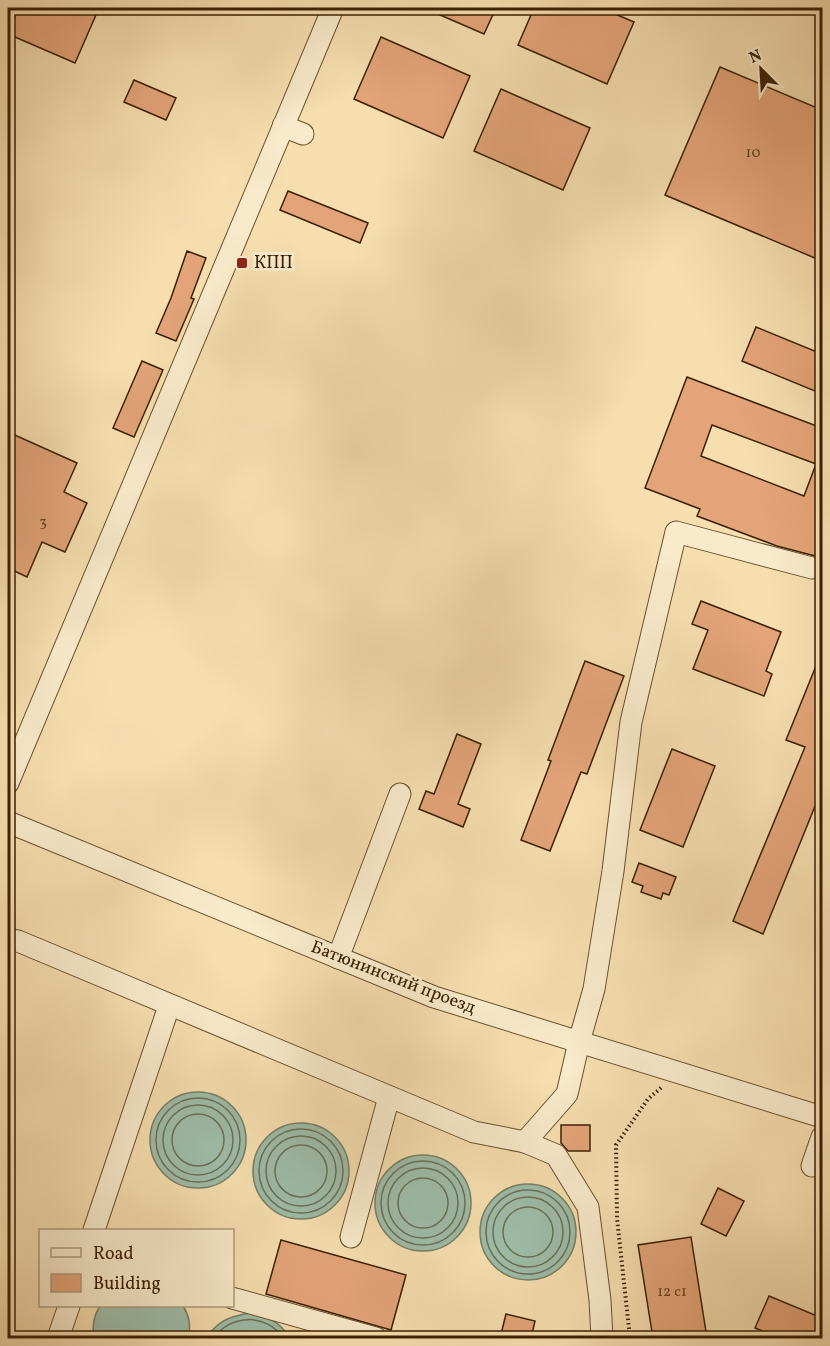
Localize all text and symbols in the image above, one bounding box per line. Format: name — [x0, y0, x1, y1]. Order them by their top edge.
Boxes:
north arrow — [731, 39, 791, 99]
text: N — [746, 45, 766, 70]
house number: 10 — [746, 143, 760, 164]
place label: КПП — [254, 251, 293, 276]
marker: КПП — [235, 256, 249, 270]
house number: 3 — [39, 512, 47, 533]
street label: Батюнинский проезд — [307, 935, 479, 1021]
legend — [39, 1229, 234, 1307]
text: Road — [93, 1242, 134, 1267]
text: Building — [93, 1272, 161, 1297]
house number: 12 с1 — [657, 1282, 687, 1303]

